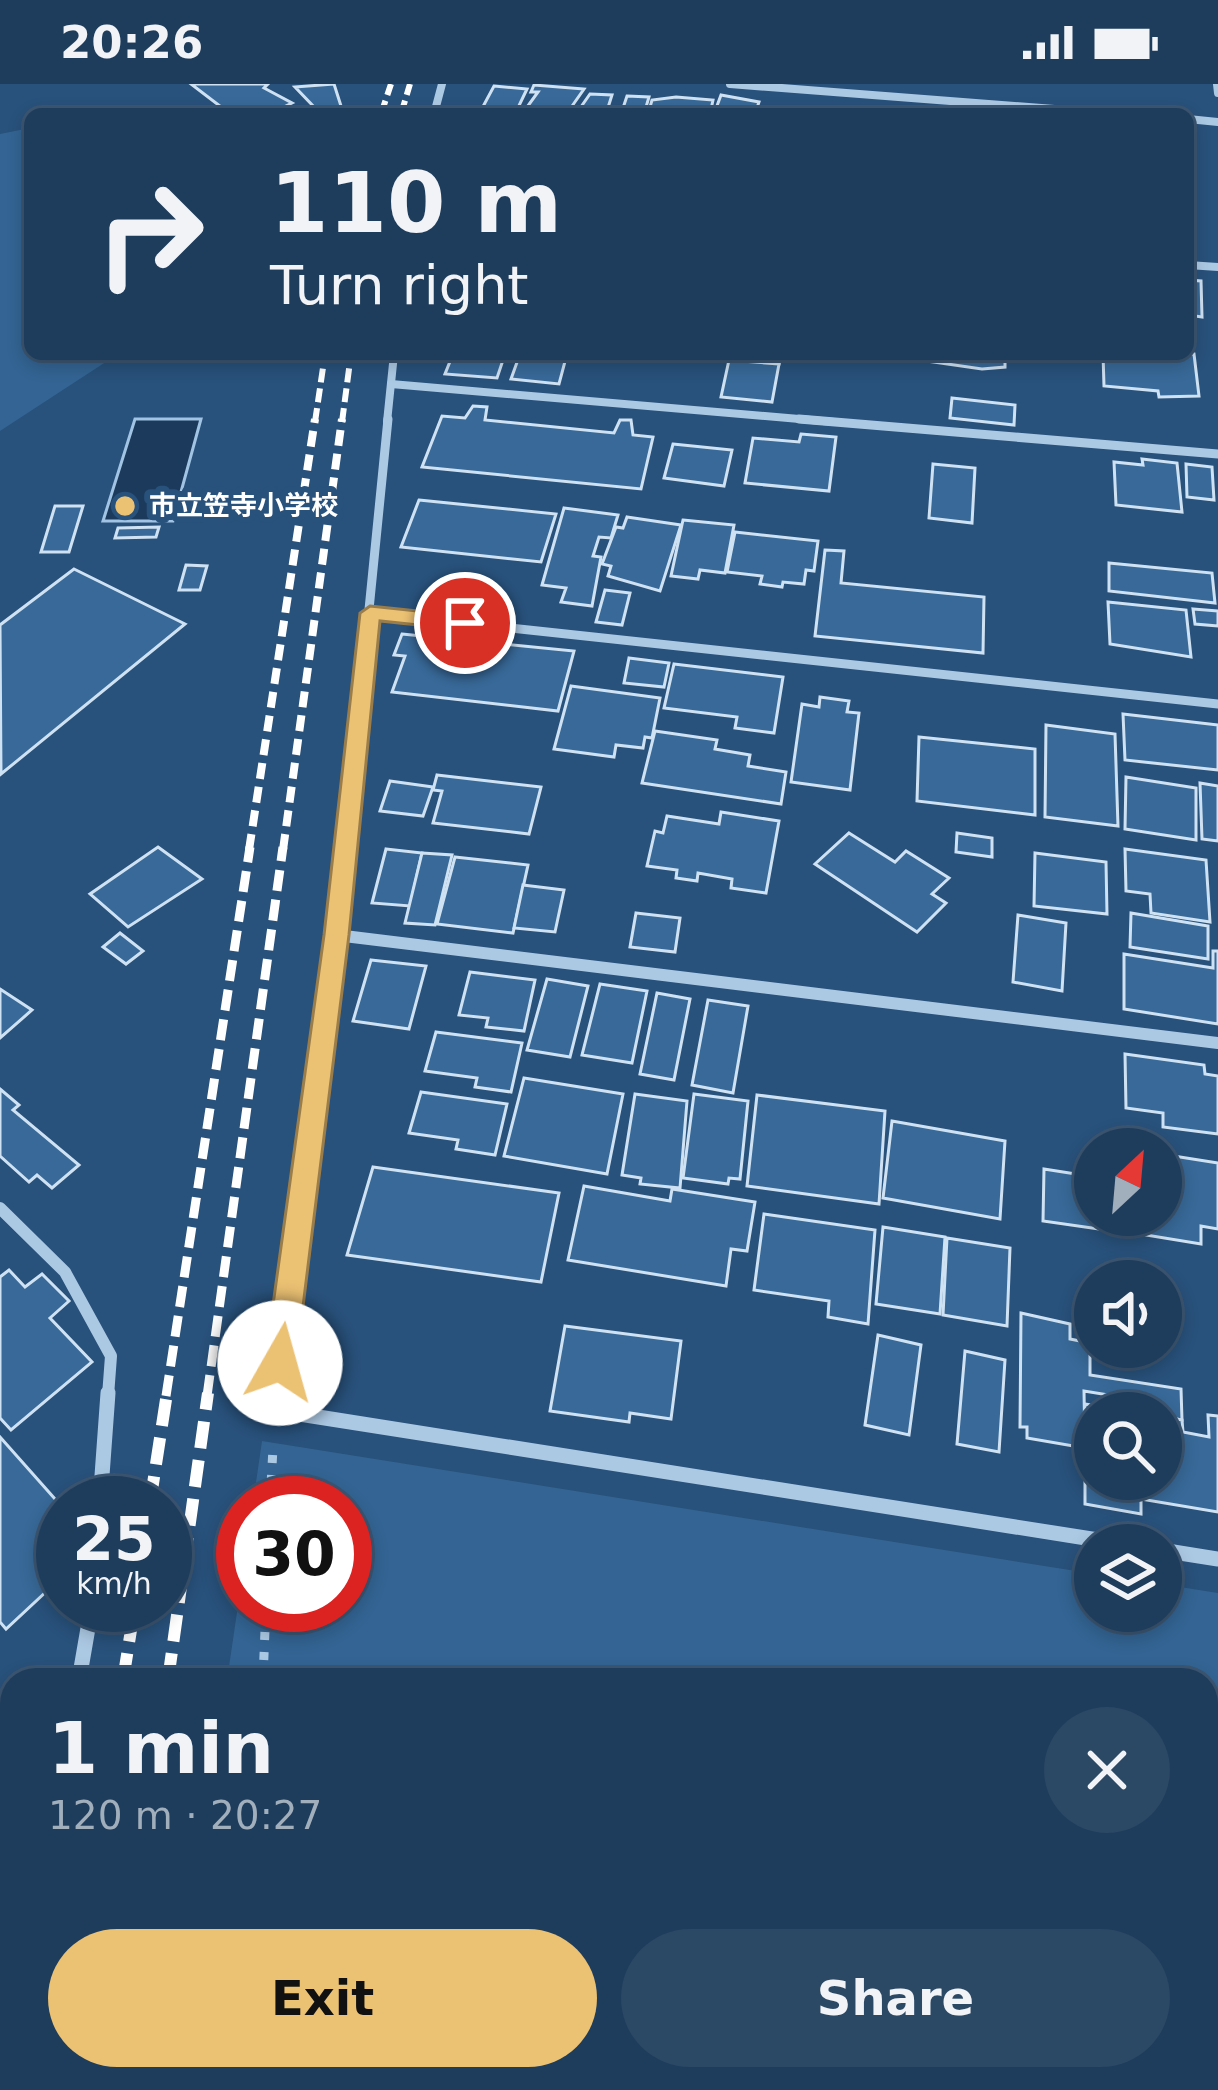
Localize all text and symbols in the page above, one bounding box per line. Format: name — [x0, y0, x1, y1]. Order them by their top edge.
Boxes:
text: 20:26 — [60, 16, 203, 69]
text: 110 m — [270, 154, 562, 252]
icon: right — [72, 156, 228, 312]
text: Turn right — [270, 254, 529, 317]
place label: 市立笠寺小学校 — [149, 490, 338, 521]
marker: 市立笠寺小学校 — [112, 493, 138, 519]
pin — [414, 572, 516, 674]
icon: arrive — [432, 590, 498, 656]
north arrow — [1074, 1128, 1182, 1236]
map controls — [1074, 1128, 1182, 1632]
button: sound — [1074, 1260, 1182, 1368]
position arrow — [217, 1300, 343, 1426]
button: search — [1074, 1392, 1182, 1500]
speed limit sign: 30 — [216, 1476, 372, 1632]
text: 25 — [72, 1504, 156, 1574]
button: layers — [1074, 1524, 1182, 1632]
text: km/h — [76, 1566, 152, 1601]
text: 1 min — [48, 1706, 274, 1790]
button: close — [1044, 1707, 1170, 1833]
text: 120 m · 20:27 — [48, 1793, 322, 1838]
button: Exit — [48, 1929, 597, 2067]
button: Share — [621, 1929, 1170, 2067]

